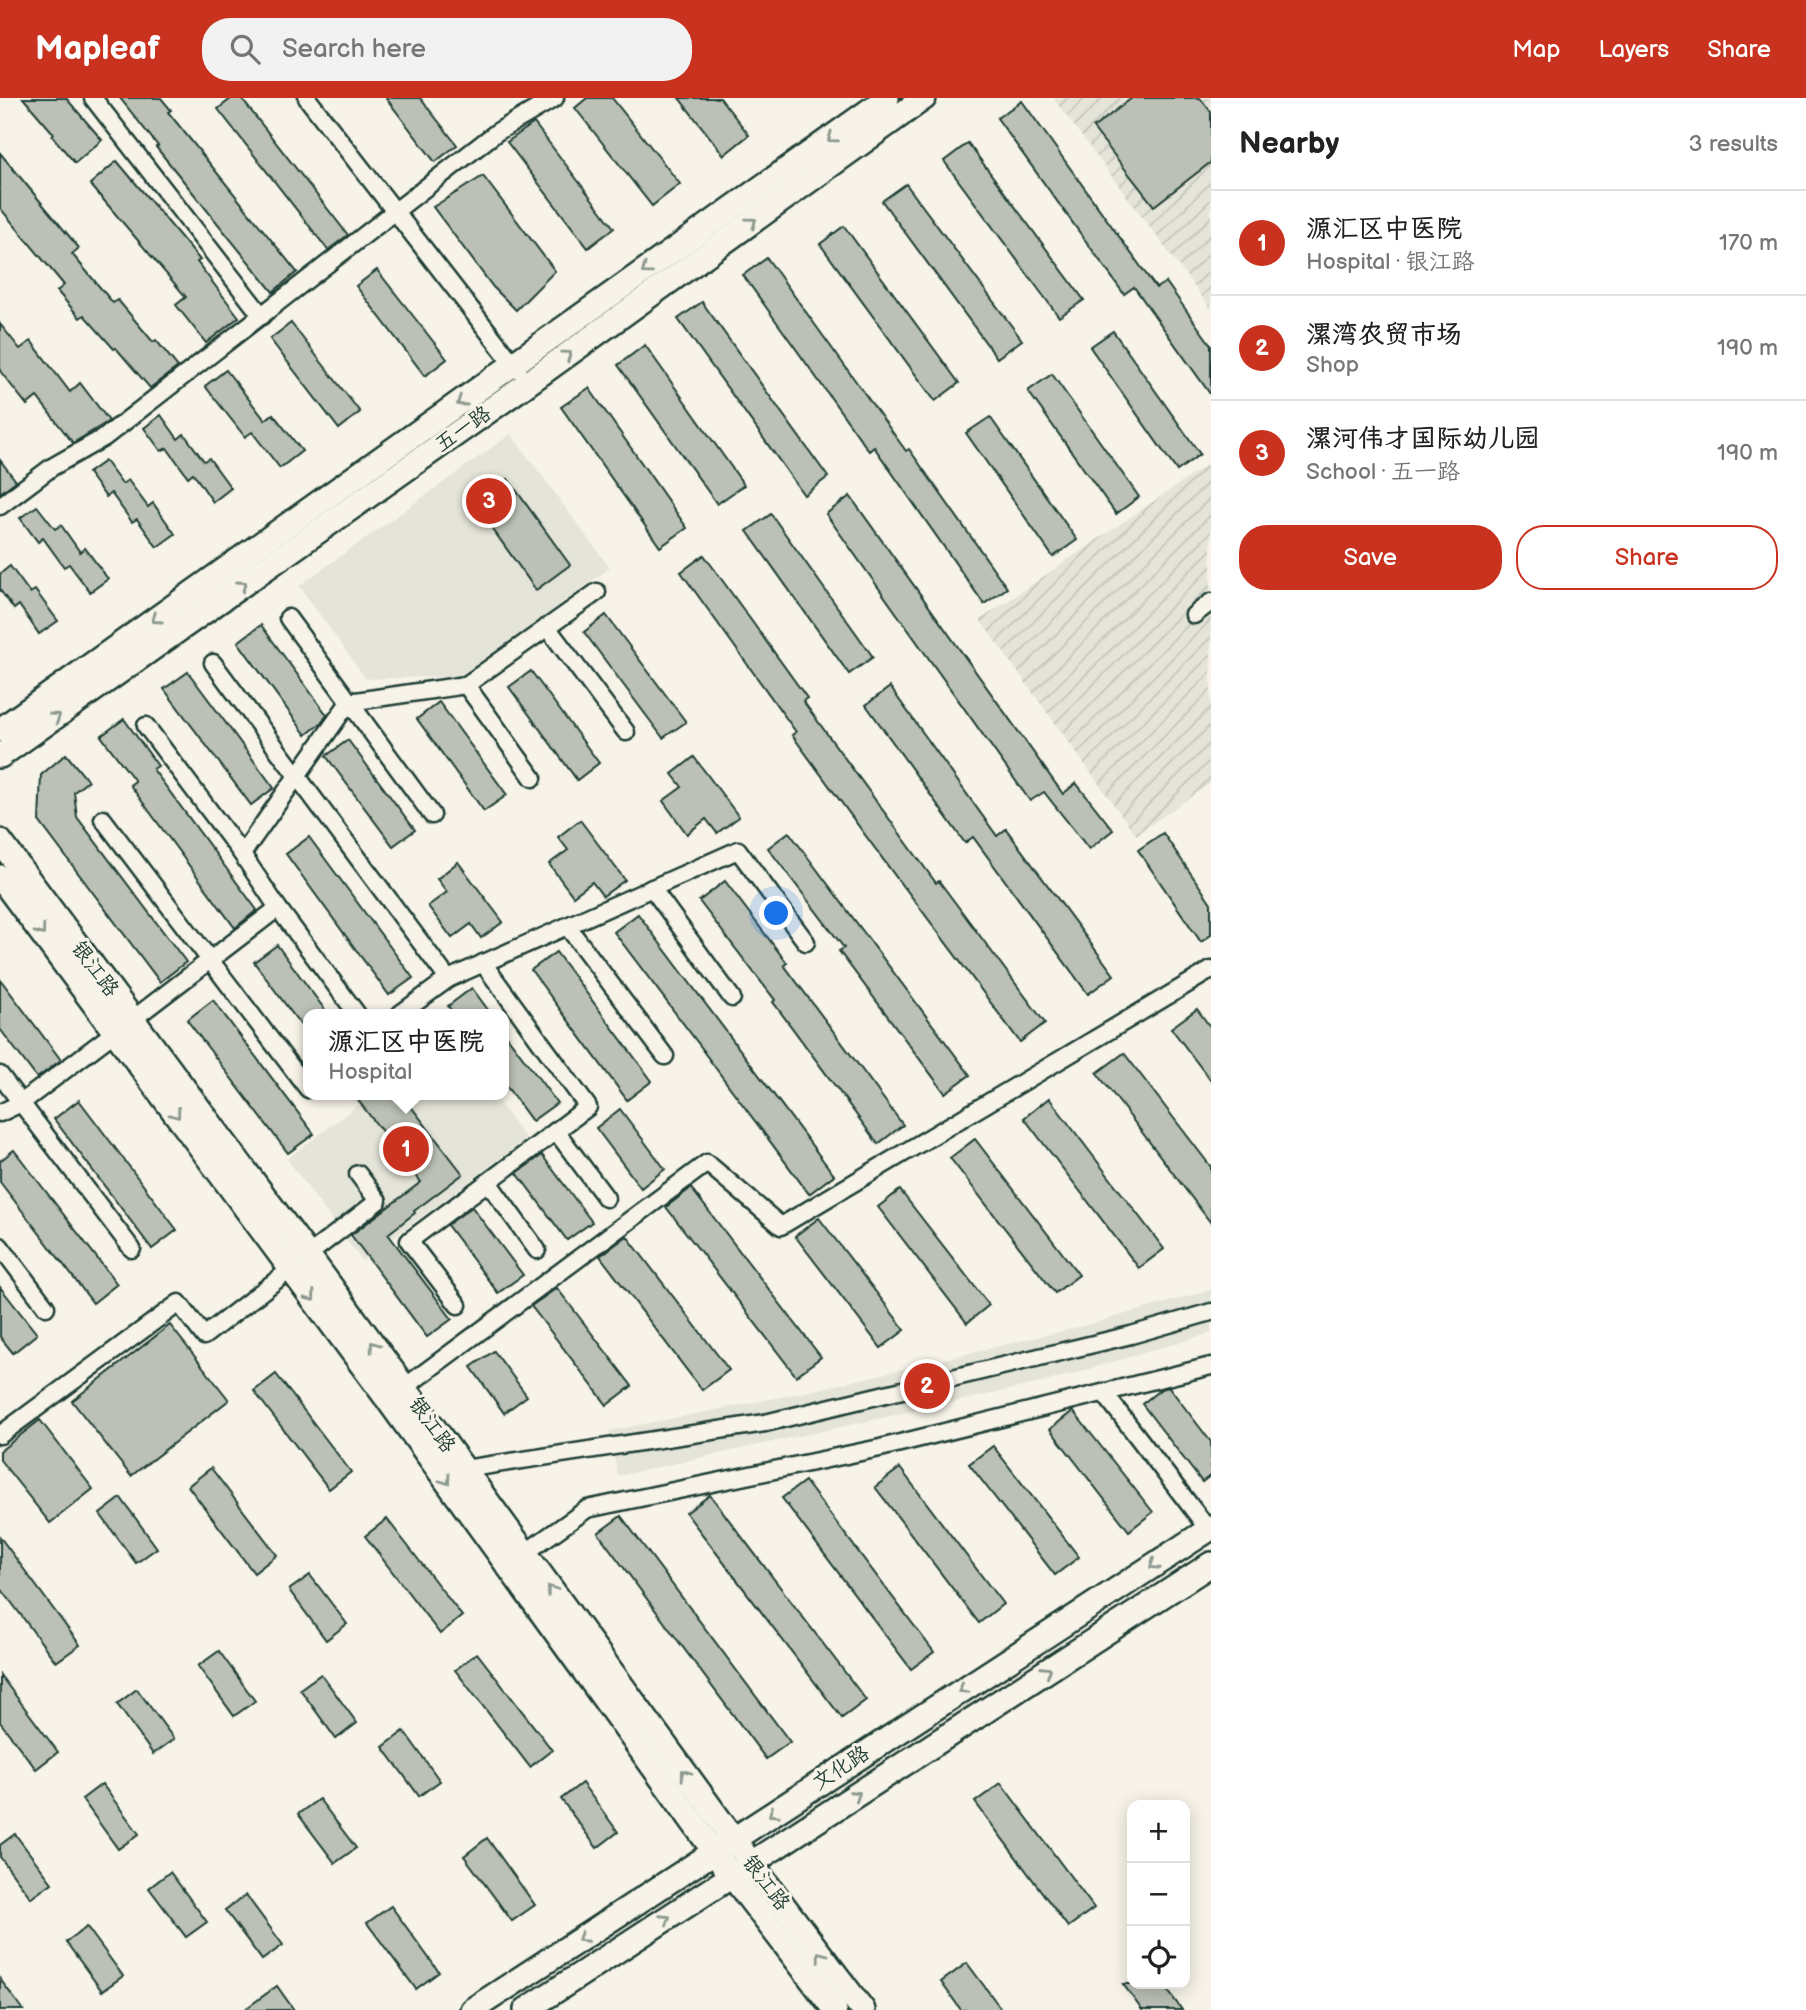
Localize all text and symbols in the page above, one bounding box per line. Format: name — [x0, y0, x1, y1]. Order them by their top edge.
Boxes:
search box — [202, 18, 692, 81]
text: Mapleaf — [35, 29, 160, 69]
icon: search — [226, 30, 264, 68]
text: Search here — [282, 34, 426, 65]
text: Map — [1512, 35, 1560, 64]
text: Layers — [1598, 35, 1669, 64]
text: Share — [1707, 35, 1771, 64]
text: Nearby — [1239, 126, 1339, 162]
one-way arrow — [827, 130, 840, 142]
text: 3 results — [1689, 130, 1778, 158]
text: 源汇区中医院 — [1306, 214, 1462, 245]
one-way arrow — [744, 218, 757, 230]
text: 1 — [1257, 229, 1267, 257]
text: 170 m — [1719, 229, 1778, 257]
text: Hospital · 银江路 — [1306, 248, 1475, 276]
one-way arrow — [641, 262, 654, 274]
text: 漯湾农贸市场 — [1306, 320, 1462, 351]
text: 2 — [1255, 334, 1269, 362]
text: 190 m — [1717, 334, 1778, 362]
one-way arrow — [559, 351, 572, 363]
text: Shop — [1306, 351, 1359, 379]
one-way arrow — [456, 394, 469, 406]
street label: 五一路 — [430, 401, 496, 457]
text: 漯河伟才国际幼儿园 — [1306, 424, 1540, 455]
text: 3 — [1255, 439, 1269, 467]
text: 190 m — [1717, 439, 1778, 467]
text: School · 五一路 — [1306, 458, 1460, 486]
pin: 3 — [466, 475, 512, 527]
button: Save — [1239, 525, 1502, 590]
button: Share — [1516, 525, 1778, 590]
one-way arrow — [234, 581, 247, 594]
one-way arrow — [151, 611, 164, 623]
one-way arrow — [48, 713, 61, 725]
your location — [759, 896, 793, 930]
one-way arrow — [32, 924, 45, 936]
street label: 银江路 — [66, 936, 124, 1002]
popup — [303, 1009, 509, 1100]
text: 源汇区中医院 — [328, 1027, 484, 1058]
text: Hospital — [328, 1058, 413, 1086]
one-way arrow — [168, 1106, 180, 1119]
pin: 1 — [383, 1123, 429, 1175]
one-way arrow — [303, 1289, 316, 1302]
one-way arrow — [370, 1341, 383, 1354]
pin: 2 — [904, 1360, 950, 1412]
street label: 银江路 — [403, 1392, 461, 1458]
one-way arrow — [438, 1473, 450, 1485]
one-way arrow — [1149, 1557, 1162, 1569]
one-way arrow — [547, 1585, 560, 1598]
one-way arrow — [1039, 1667, 1052, 1679]
one-way arrow — [958, 1681, 971, 1693]
street label: 文化路 — [808, 1740, 874, 1796]
one-way arrow — [681, 1769, 694, 1781]
one-way arrow — [848, 1790, 861, 1803]
map controls — [1127, 1800, 1190, 1989]
button: + — [1127, 1800, 1190, 1863]
one-way arrow — [767, 1805, 780, 1818]
street label: 银江路 — [737, 1850, 795, 1916]
button: − — [1127, 1863, 1190, 1926]
one-way arrow — [658, 1914, 671, 1927]
button: locate — [1127, 1926, 1190, 1989]
one-way arrow — [577, 1930, 590, 1942]
one-way arrow — [817, 1951, 830, 1963]

